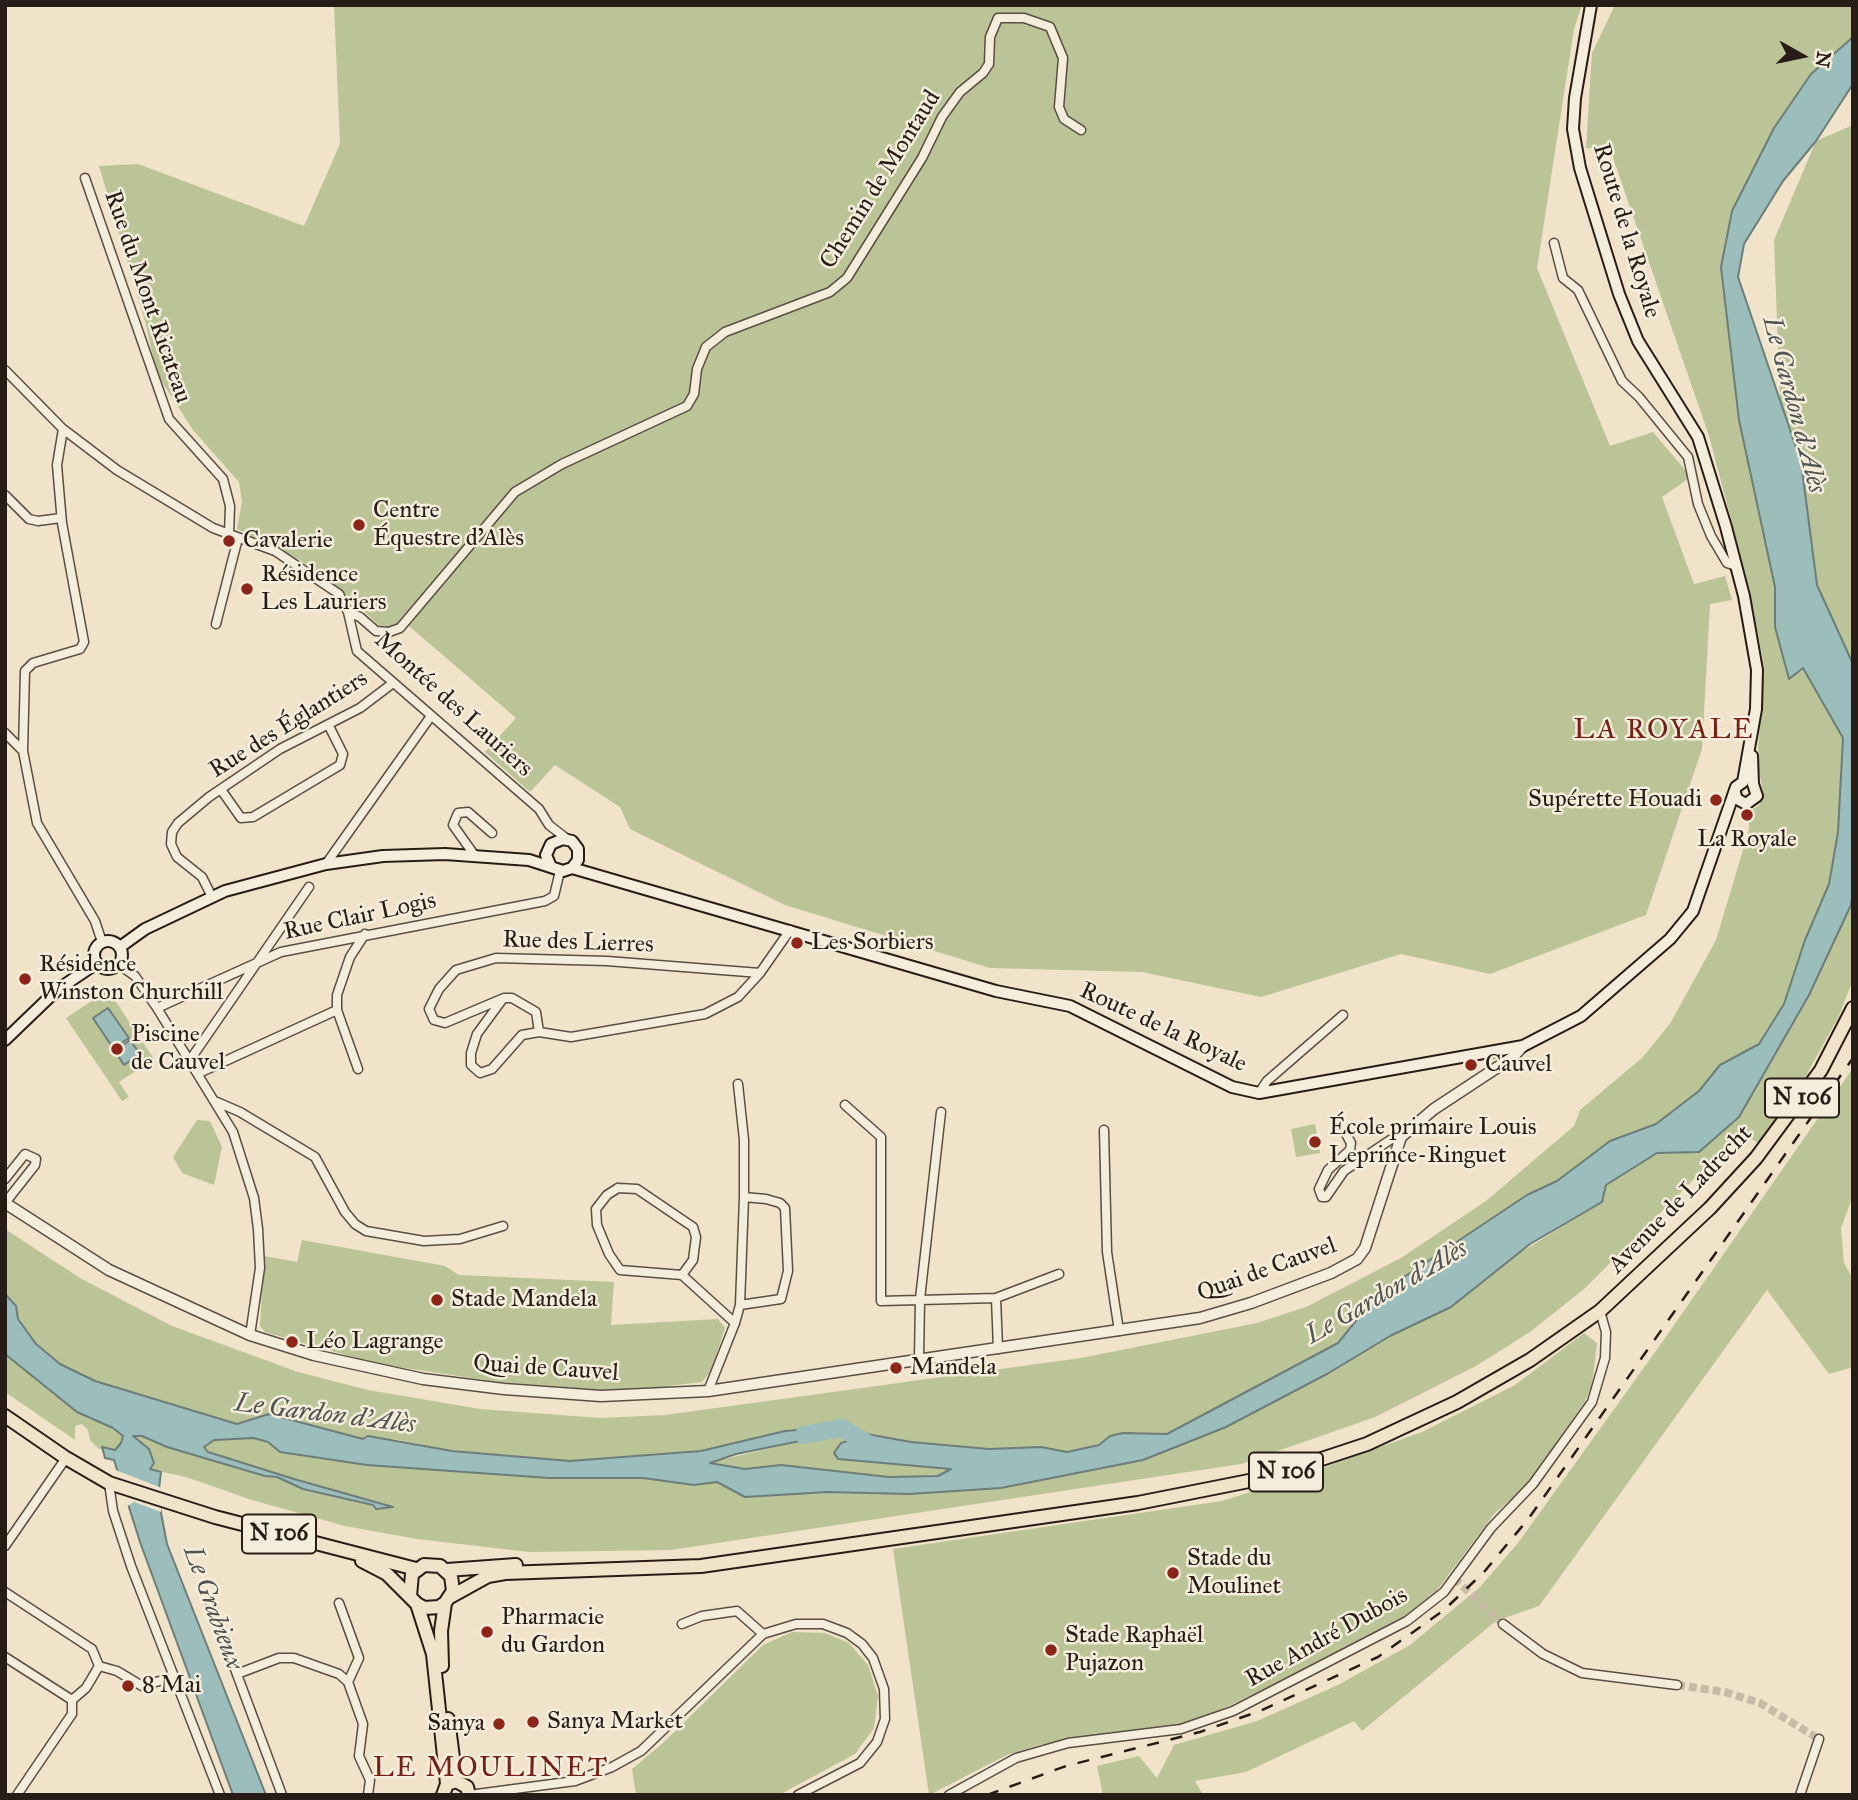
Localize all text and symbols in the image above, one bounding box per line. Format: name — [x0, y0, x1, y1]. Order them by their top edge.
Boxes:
north arrow — [1767, 21, 1837, 91]
text: N — [1811, 50, 1836, 69]
street label: Chemin de Montaud — [815, 86, 947, 274]
street label: Route de la Royale — [1586, 140, 1666, 322]
street label: Rue du Mont Ricateau — [97, 187, 197, 407]
water label: Le Gardon d'Alès — [1754, 313, 1832, 497]
place label: Centre Équestre d'Alès — [373, 497, 524, 553]
marker: Centre Équestre d'Alès — [351, 517, 367, 533]
place label: Cavalerie — [243, 527, 333, 555]
marker: Cavalerie — [221, 533, 237, 549]
place label: Résidence Les Lauriers — [261, 561, 387, 617]
marker: Résidence Les Lauriers — [239, 581, 255, 597]
street label: Montée des Lauriers — [368, 626, 538, 784]
street label: Rue des Églantiers — [205, 665, 373, 785]
district label: LA ROYALE — [1575, 714, 1753, 748]
place label: Supérette Houadi — [1528, 786, 1702, 814]
marker: Supérette Houadi — [1708, 792, 1724, 808]
marker: La Royale — [1739, 807, 1755, 823]
place label: La Royale — [1697, 826, 1797, 854]
street label: Rue Clair Logis — [281, 887, 439, 947]
street label: Rue des Lierres — [502, 926, 654, 960]
place label: Les Sorbiers — [811, 929, 933, 957]
marker: Les Sorbiers — [789, 935, 805, 951]
place label: Résidence Winston Churchill — [39, 951, 223, 1007]
marker: Résidence Winston Churchill — [17, 971, 33, 987]
street label: Route de la Royale — [1075, 977, 1251, 1079]
place label: Piscine de Cauvel — [131, 1021, 225, 1077]
marker: Piscine de Cauvel — [109, 1041, 125, 1057]
place label: Cauvel — [1485, 1051, 1552, 1079]
marker: Cauvel — [1463, 1057, 1479, 1073]
road number: N 106 — [1765, 1078, 1839, 1118]
place label: École primaire Louis Leprince-Ringuet — [1329, 1114, 1537, 1170]
street label: Avenue de Ladrecht — [1603, 1120, 1759, 1280]
marker: École primaire Louis Leprince-Ringuet — [1307, 1134, 1323, 1150]
street label: Quai de Cauvel — [1194, 1232, 1340, 1308]
water label: Le Gardon d'Alès — [1301, 1234, 1473, 1352]
place label: Stade Mandela — [451, 1286, 597, 1314]
marker: Stade Mandela — [429, 1292, 445, 1308]
place label: Léo Lagrange — [306, 1328, 444, 1356]
marker: Léo Lagrange — [284, 1334, 300, 1350]
street label: Quai de Cauvel — [472, 1350, 620, 1388]
place label: Mandela — [910, 1354, 997, 1382]
marker: Mandela — [888, 1360, 904, 1376]
water label: Le Gardon d'Alès — [233, 1388, 417, 1442]
road number: N 106 — [1249, 1452, 1323, 1492]
road number: N 106 — [242, 1514, 316, 1554]
water label: Le Grabieux — [175, 1542, 249, 1674]
place label: Stade du Moulinet — [1187, 1545, 1281, 1601]
marker: Stade du Moulinet — [1165, 1565, 1181, 1581]
street label: Rue André Dubois — [1241, 1582, 1413, 1694]
place label: Pharmacie du Gardon — [501, 1604, 605, 1660]
place label: Stade Raphaël Pujazon — [1065, 1622, 1203, 1678]
marker: Pharmacie du Gardon — [479, 1624, 495, 1640]
marker: Stade Raphaël Pujazon — [1043, 1642, 1059, 1658]
place label: 8 Mai — [142, 1672, 201, 1700]
marker: 8 Mai — [120, 1678, 136, 1694]
place label: Sanya Market — [547, 1708, 683, 1736]
place label: Sanya — [427, 1710, 485, 1738]
marker: Sanya Market — [525, 1714, 541, 1730]
marker: Sanya — [491, 1716, 507, 1732]
district label: LE MOULINET — [374, 1752, 608, 1786]

